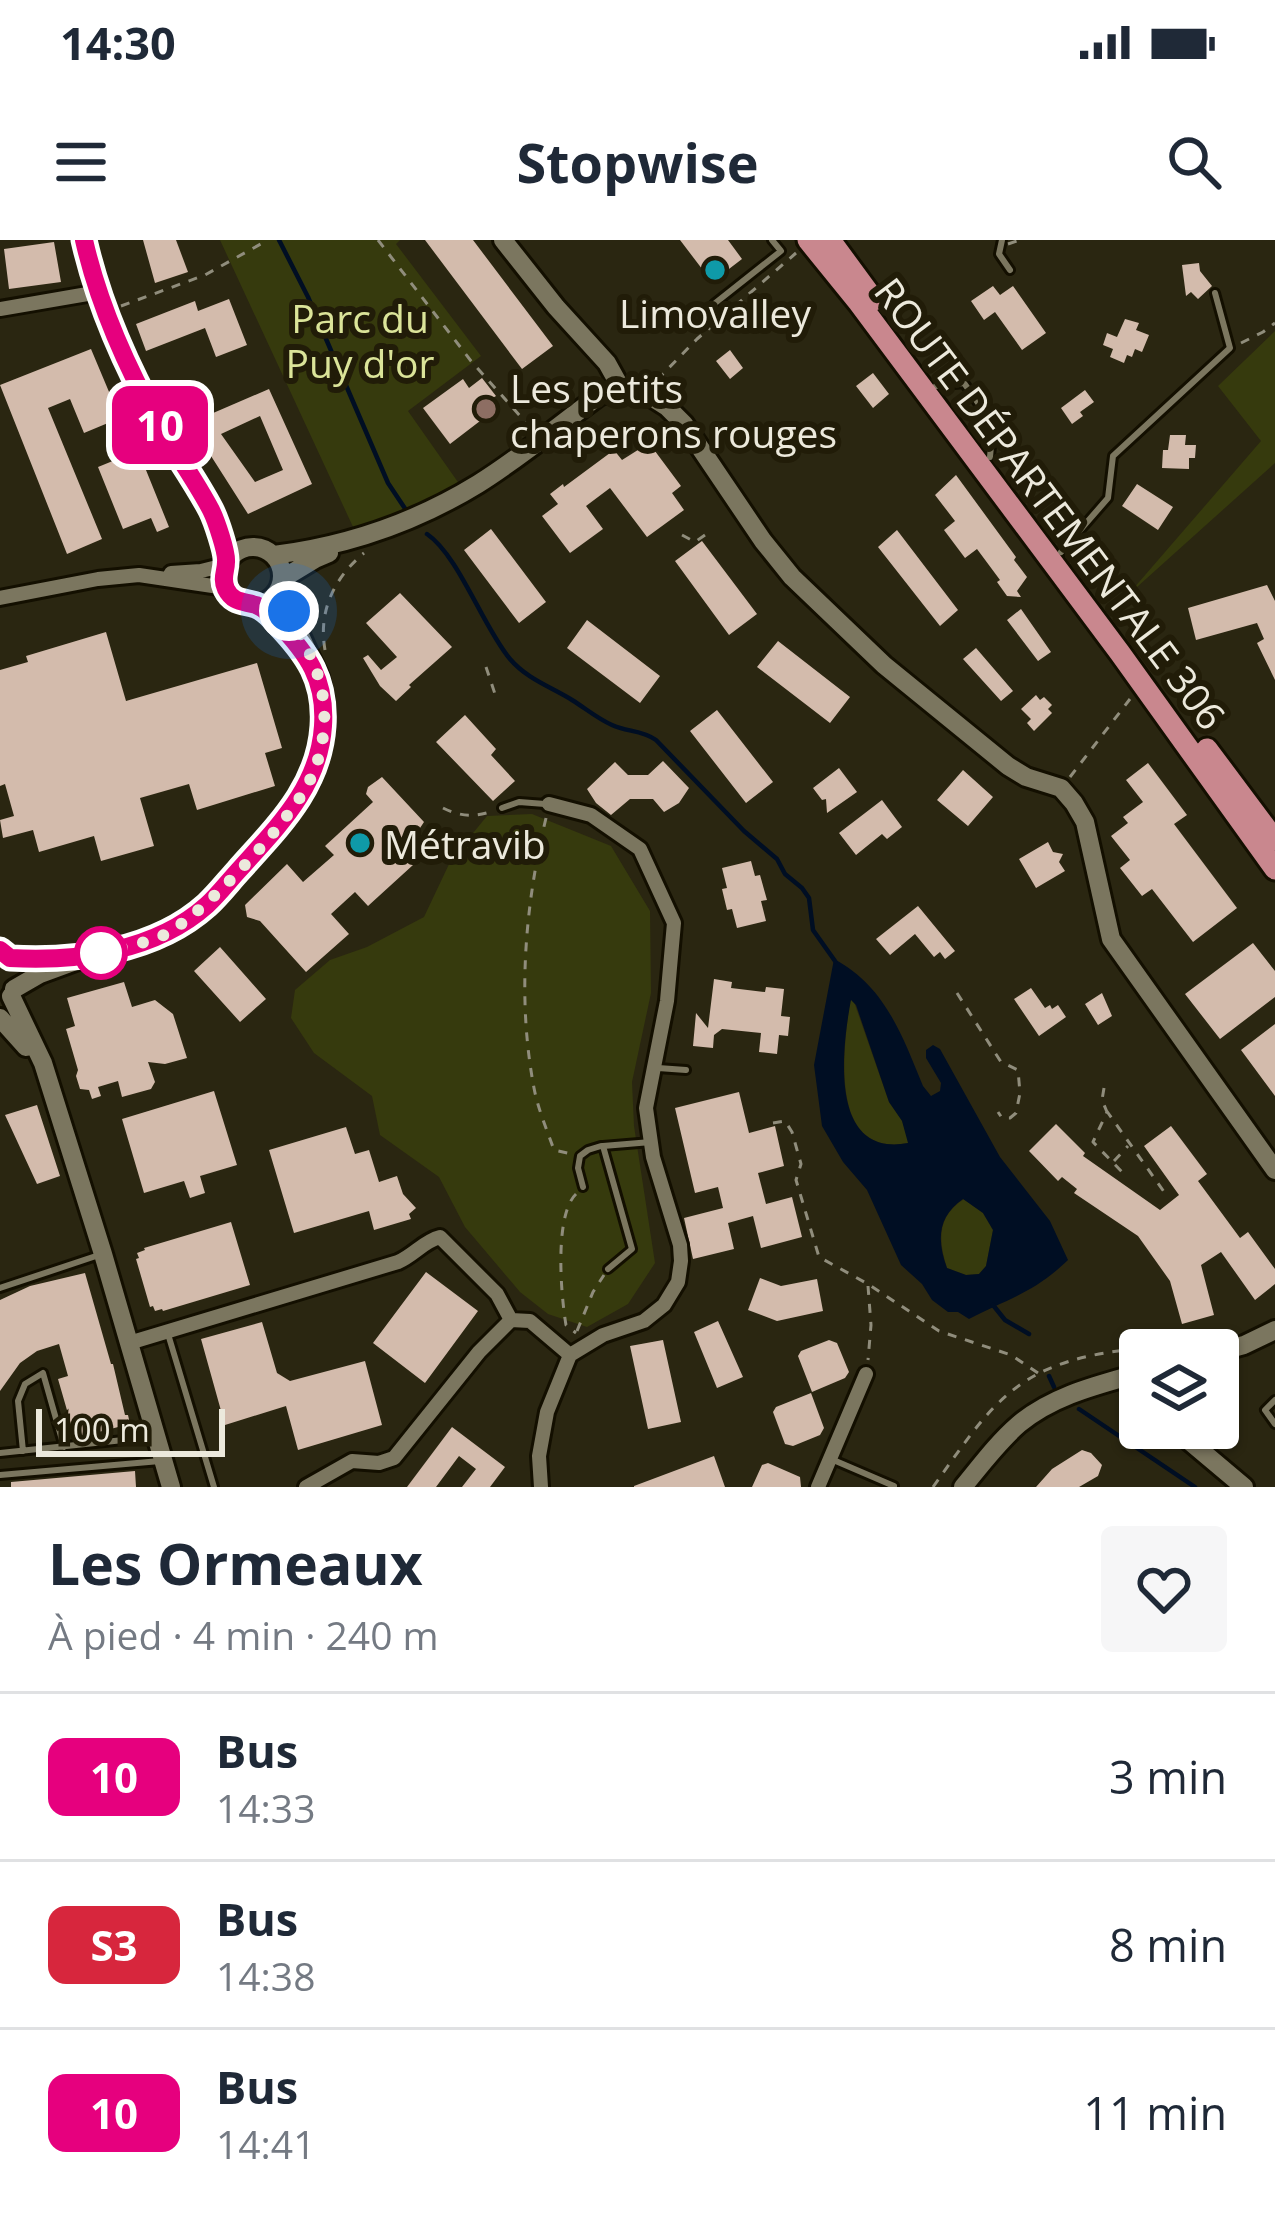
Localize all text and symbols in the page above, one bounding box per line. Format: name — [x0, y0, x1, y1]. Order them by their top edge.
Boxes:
text: 14:30 — [60, 12, 176, 73]
text: Stopwise — [516, 125, 759, 199]
icon: menu — [48, 129, 114, 195]
icon: search — [1161, 129, 1227, 195]
marker: Limovalley — [702, 257, 728, 283]
street label: ROUTE DÉPARTEMENTALE 306 — [864, 266, 1238, 740]
place label: Limovalley — [619, 286, 811, 339]
park label: Parc du Puy d'or — [286, 291, 434, 389]
place label: Les petits chaperons rouges — [510, 361, 837, 459]
line badge: 10 — [106, 386, 214, 464]
text: 10 — [136, 396, 184, 453]
marker: Les petits chaperons rouges — [473, 396, 499, 422]
your location — [259, 581, 319, 641]
place label: Métravib — [384, 817, 546, 870]
marker: Métravib — [347, 830, 373, 856]
unlabelled marker — [76, 928, 126, 978]
map controls — [1119, 1329, 1239, 1449]
button: layers — [1119, 1329, 1239, 1449]
scale bar — [36, 1403, 225, 1456]
text: 100 m — [54, 1407, 150, 1452]
text: Les Ormeaux — [48, 1524, 423, 1602]
button: heart — [1101, 1526, 1227, 1652]
text: À pied · 4 min · 240 m — [48, 1608, 439, 1661]
text: Bus — [216, 1720, 298, 1781]
text: 3 min — [1109, 1746, 1227, 1807]
text: 10 — [90, 1748, 138, 1805]
text: 14:33 — [216, 1781, 315, 1834]
text: Bus — [216, 1888, 298, 1949]
text: 8 min — [1109, 1914, 1227, 1975]
text: S3 — [90, 1916, 138, 1973]
text: 14:38 — [216, 1949, 315, 2002]
text: Bus — [216, 2056, 298, 2117]
text: 11 min — [1083, 2082, 1227, 2143]
text: 10 — [90, 2084, 138, 2141]
text: 14:41 — [216, 2117, 315, 2170]

